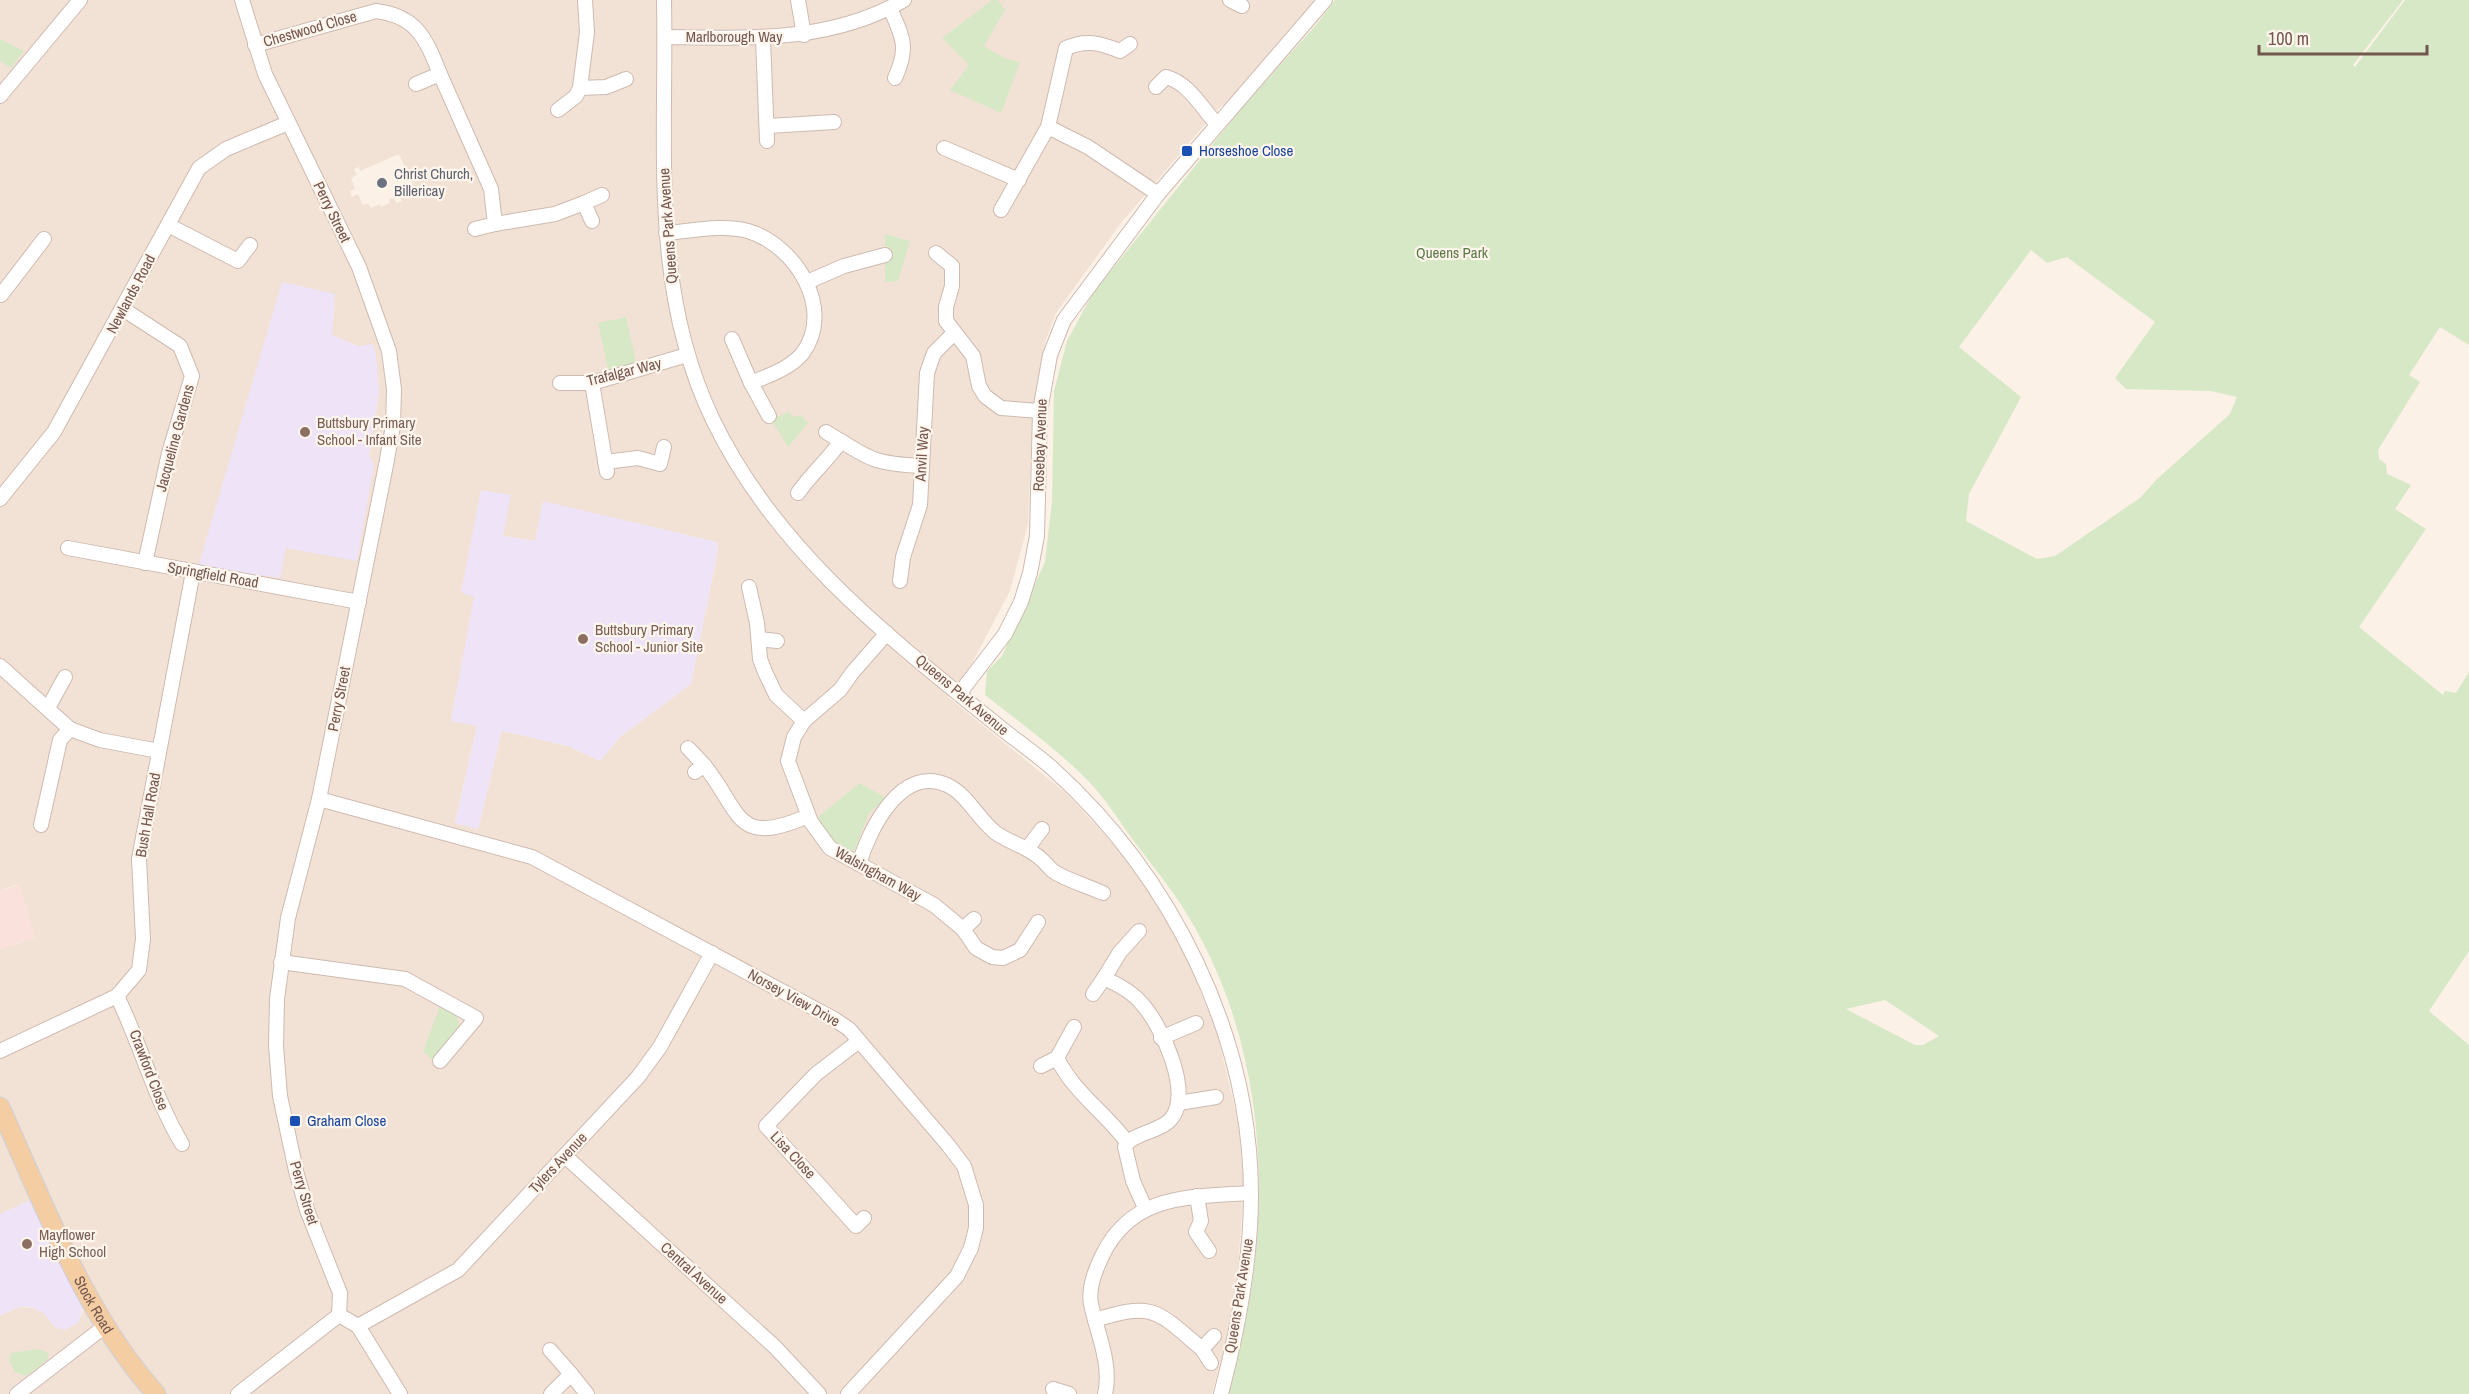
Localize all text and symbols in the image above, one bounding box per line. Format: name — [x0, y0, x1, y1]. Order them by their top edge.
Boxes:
street label: Chestwood Close — [261, 5, 359, 52]
scale bar — [2259, 18, 2427, 56]
street label: Marlborough Way — [686, 26, 783, 47]
text: 100 m — [2268, 26, 2309, 51]
place label: Horseshoe Close — [1199, 140, 1293, 161]
marker: Horseshoe Close — [1180, 144, 1194, 158]
place label: Christ Church, Billericay — [394, 163, 473, 201]
street label: Queens Park Avenue — [653, 167, 682, 285]
marker: Christ Church, Billericay — [375, 176, 389, 190]
street label: Perry Street — [309, 178, 357, 246]
park label: Queens Park — [1416, 242, 1489, 263]
street label: Newlands Road — [101, 251, 160, 337]
street label: Trafalgar Way — [584, 352, 664, 391]
street label: Jacqueline Gardens — [150, 382, 199, 494]
street label: Rosebay Avenue — [1027, 398, 1052, 492]
place label: Buttsbury Primary School - Infant Site — [317, 412, 422, 450]
marker: Buttsbury Primary School - Infant Site — [298, 425, 312, 439]
street label: Anvil Way — [910, 425, 933, 483]
street label: Springfield Road — [166, 556, 260, 593]
place label: Buttsbury Primary School - Junior Site — [595, 619, 703, 657]
marker: Buttsbury Primary School - Junior Site — [576, 632, 590, 646]
street label: Queens Park Avenue — [911, 649, 1014, 740]
street label: Perry Street — [322, 664, 355, 733]
street label: Bush Hall Road — [130, 771, 165, 859]
street label: Walsingham Way — [831, 841, 926, 906]
street label: Norsey View Drive — [744, 964, 844, 1032]
street label: Crawford Close — [124, 1026, 175, 1113]
place label: Graham Close — [307, 1110, 386, 1131]
marker: Graham Close — [288, 1114, 302, 1128]
street label: Lisa Close — [766, 1126, 821, 1183]
street label: Tylers Avenue — [524, 1127, 592, 1198]
street label: Perry Street — [285, 1158, 324, 1228]
place label: Mayflower High School — [39, 1224, 106, 1262]
marker: Mayflower High School — [20, 1237, 34, 1251]
street label: Central Avenue — [656, 1237, 733, 1309]
street label: Queens Park Avenue — [1219, 1237, 1258, 1355]
street label: Stock Road — [69, 1272, 119, 1338]

